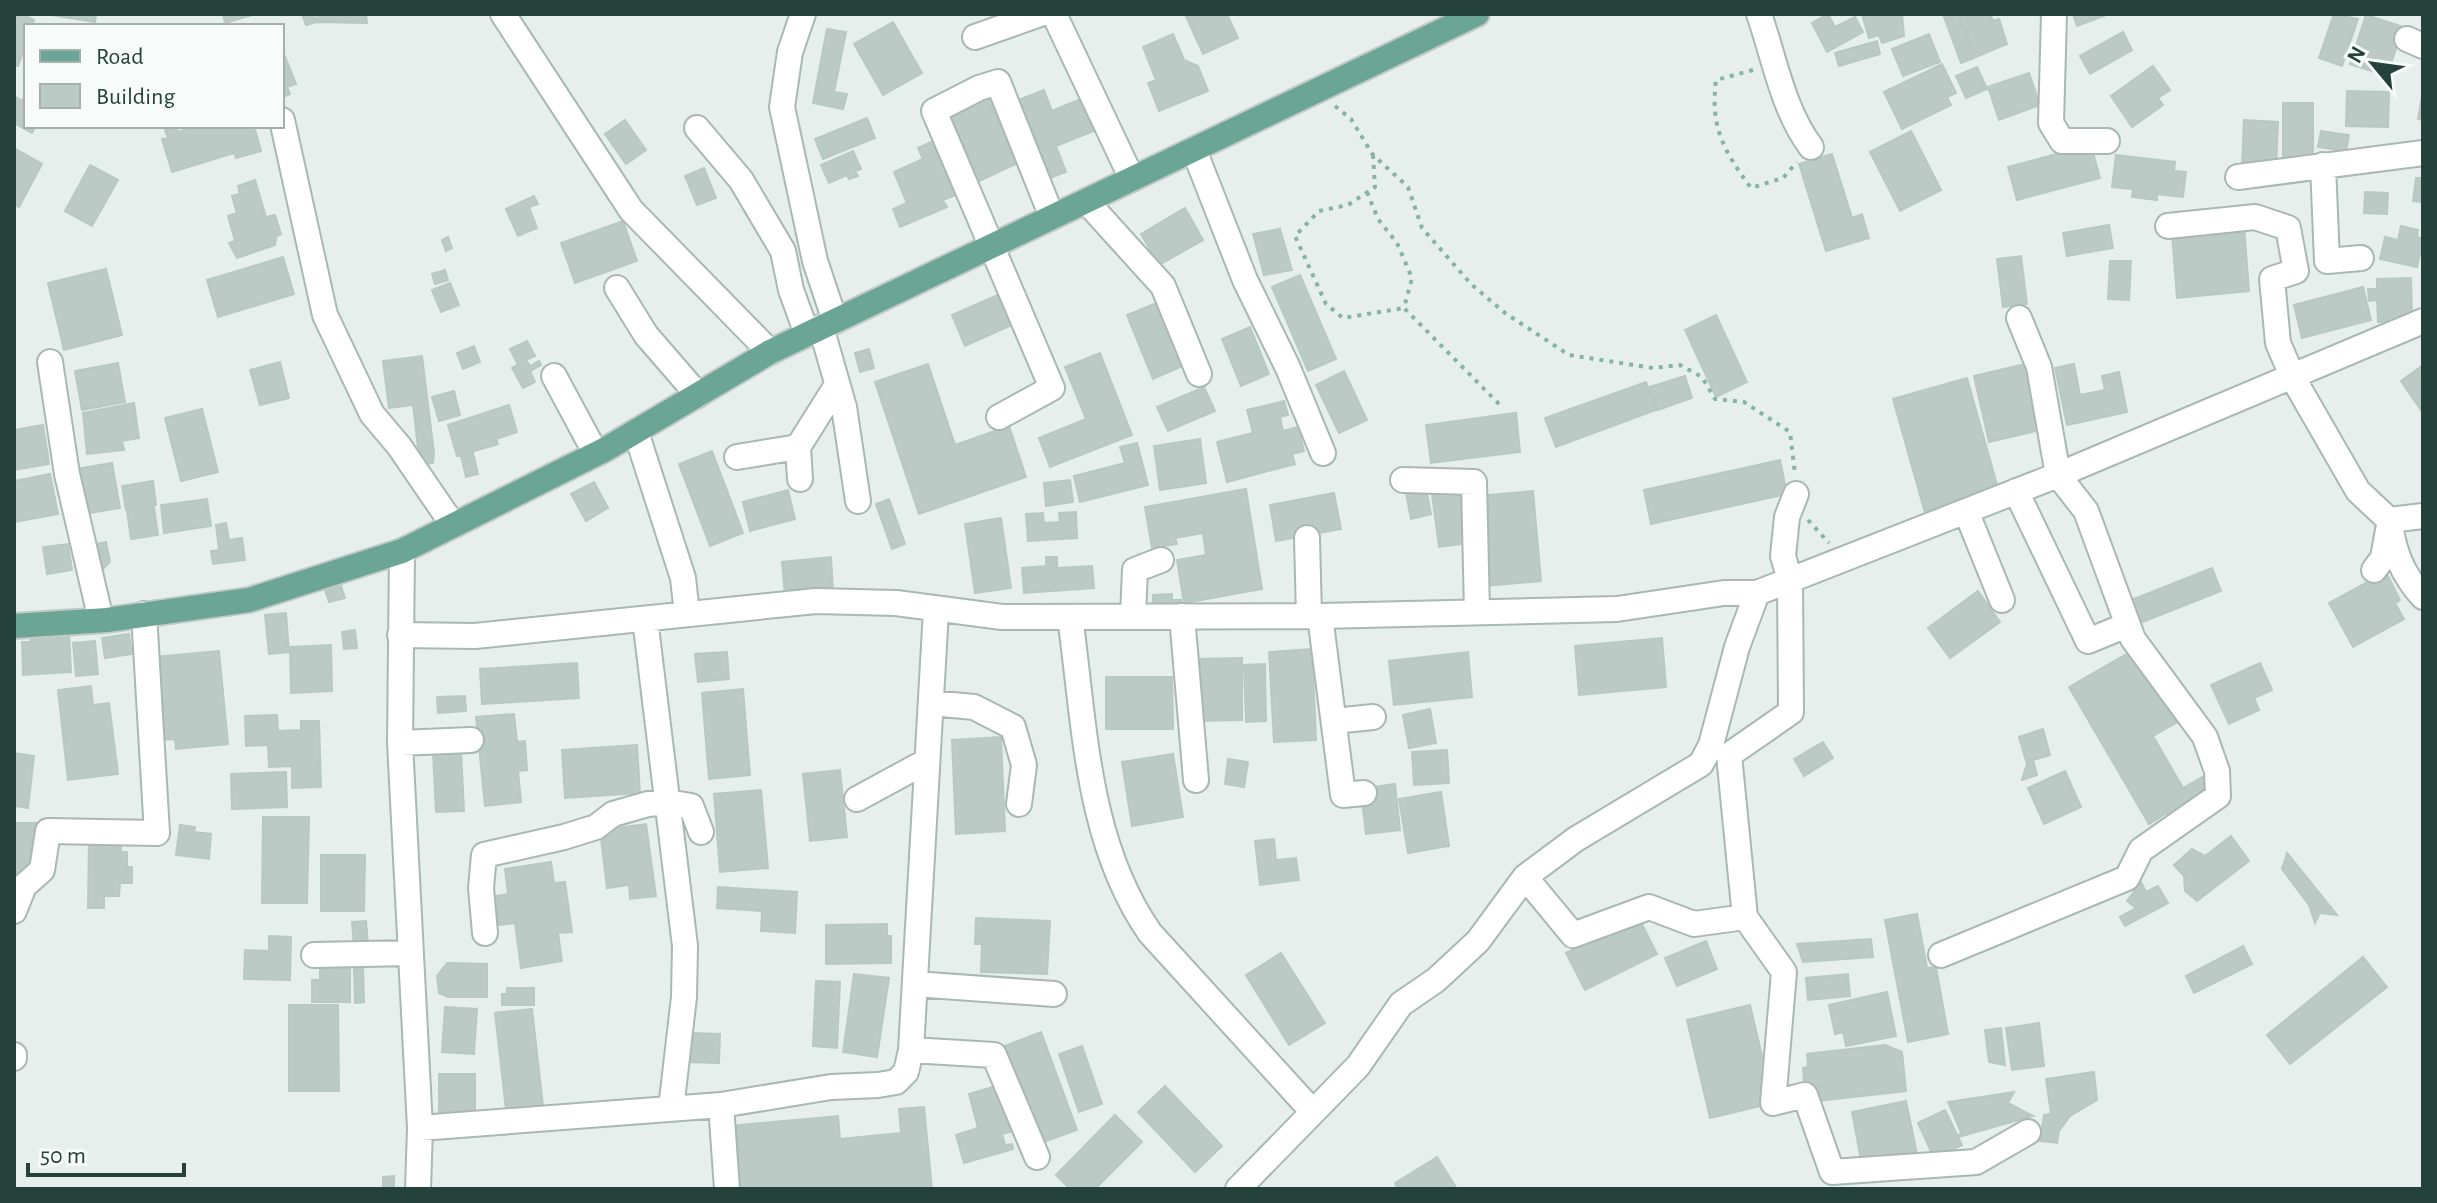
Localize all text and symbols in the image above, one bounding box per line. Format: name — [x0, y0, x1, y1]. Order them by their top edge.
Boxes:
legend — [24, 24, 284, 128]
north arrow — [2333, 24, 2413, 104]
text: N — [2343, 43, 2370, 67]
text: Road — [96, 45, 144, 69]
text: Building — [96, 85, 175, 109]
scale bar — [28, 1127, 184, 1177]
text: 50 m — [40, 1144, 86, 1168]

